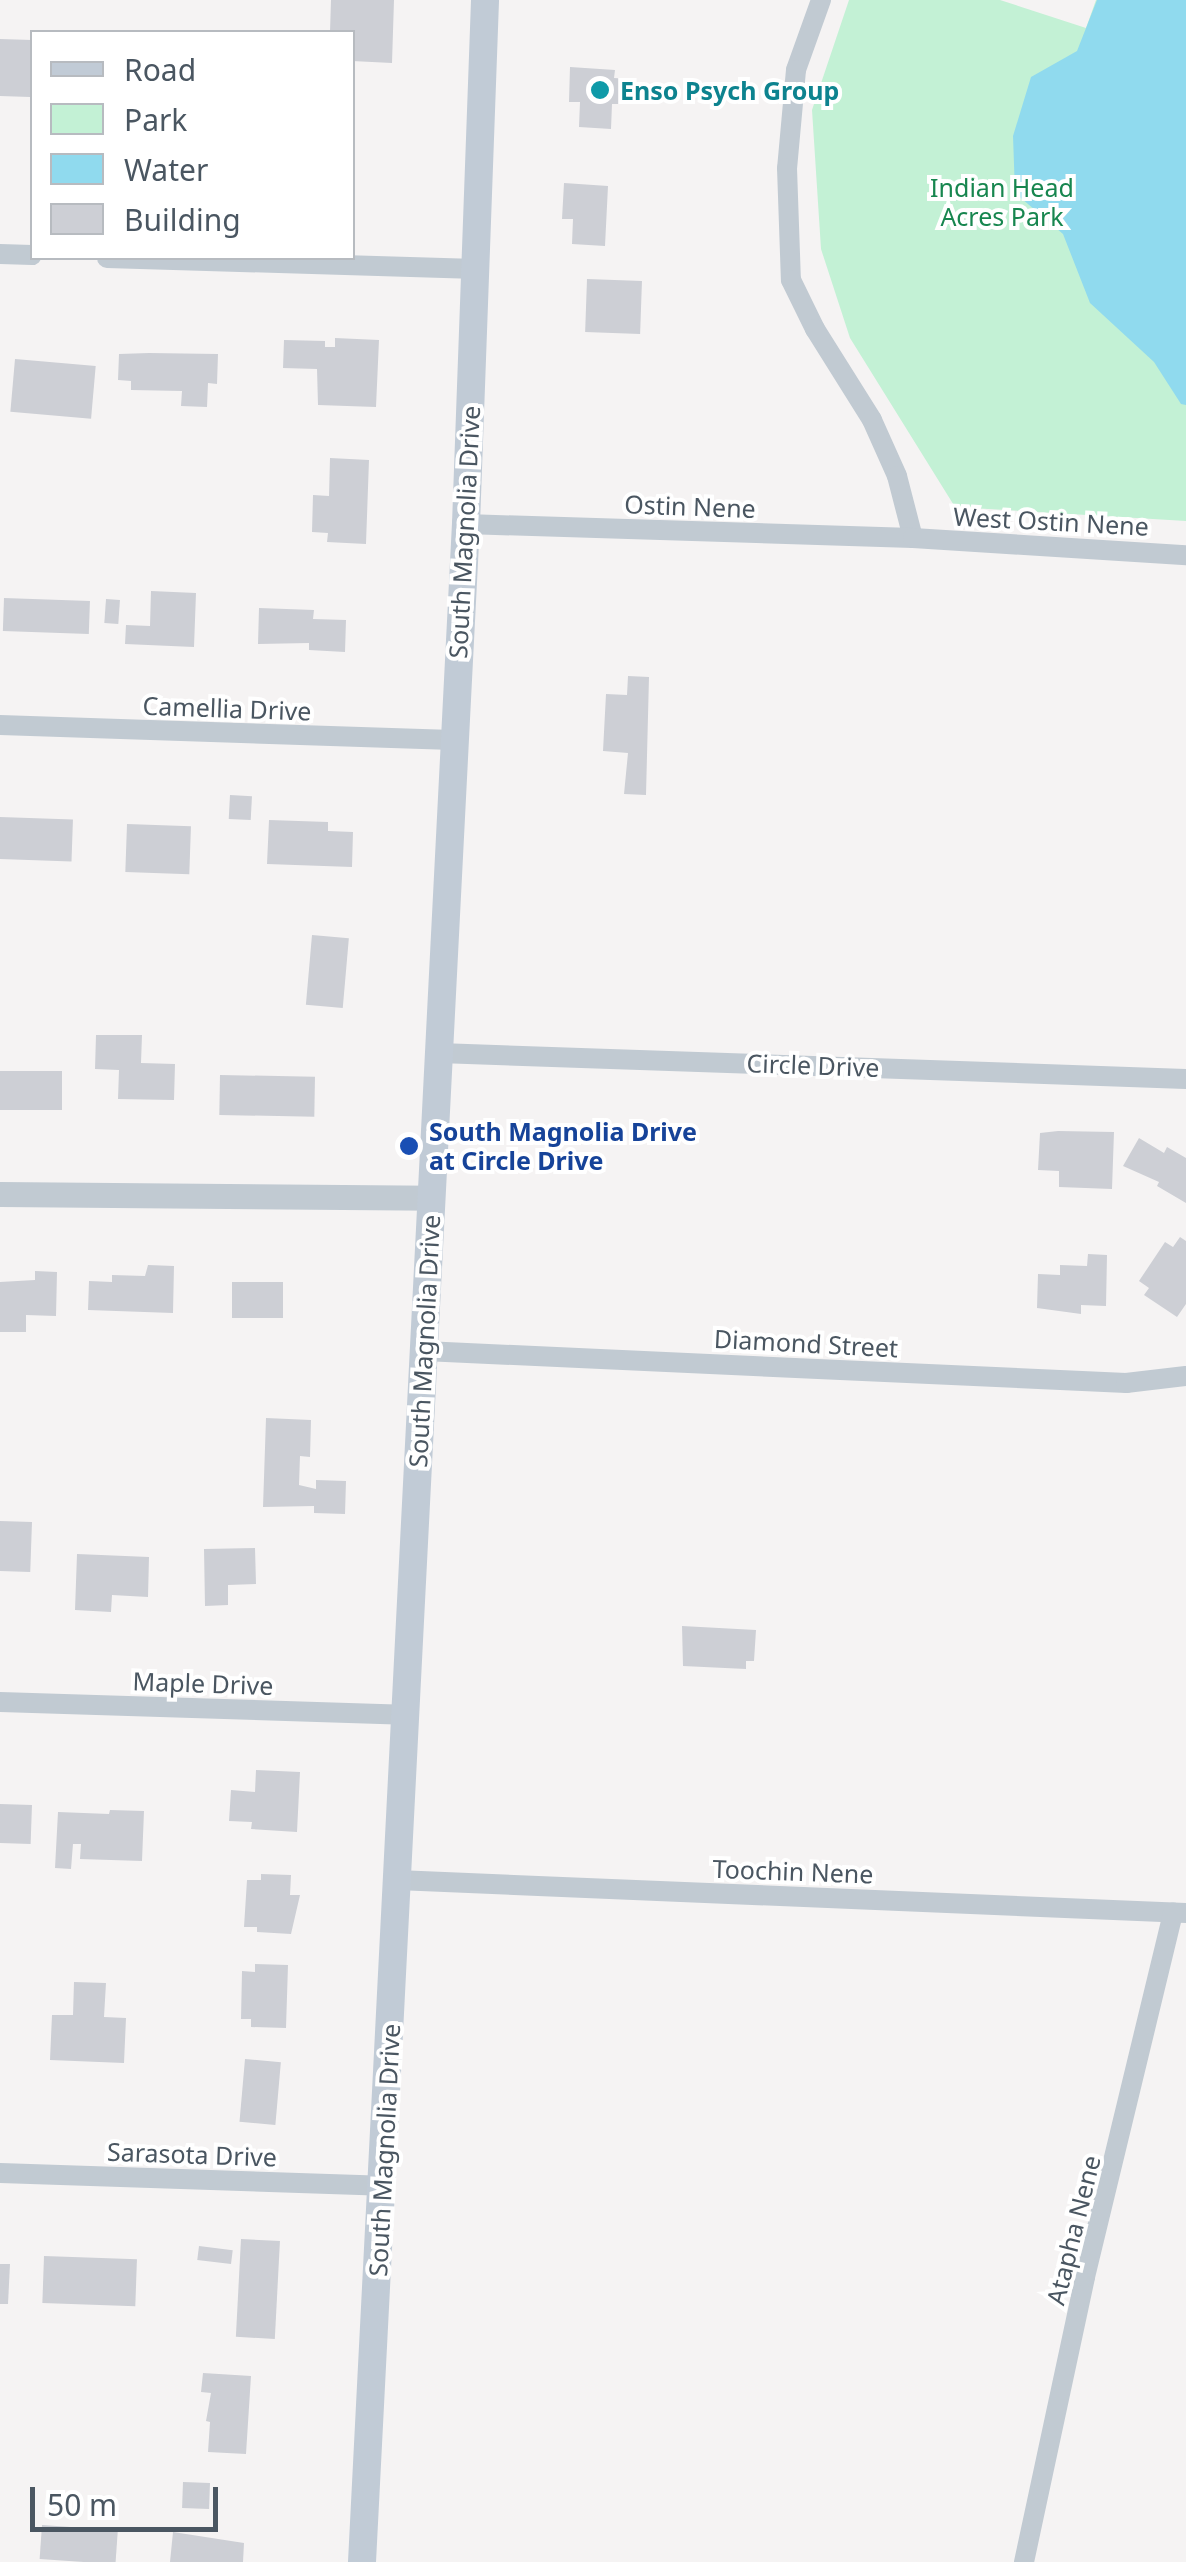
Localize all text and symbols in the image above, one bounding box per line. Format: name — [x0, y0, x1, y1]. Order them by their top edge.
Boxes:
legend — [30, 30, 355, 260]
text: Road — [124, 49, 196, 90]
place label: Enso Psych Group — [620, 75, 839, 105]
marker: Enso Psych Group — [589, 79, 611, 101]
text: Park — [124, 99, 187, 140]
text: Water — [124, 149, 208, 190]
park label: Indian Head Acres Park — [930, 173, 1074, 232]
text: Building — [124, 199, 241, 240]
street label: South Magnolia Drive — [442, 405, 486, 659]
street label: Ostin Nene — [624, 489, 756, 523]
street label: West Ostin Nene — [952, 501, 1150, 541]
street label: Camellia Drive — [142, 690, 312, 726]
street label: Circle Drive — [746, 1048, 880, 1082]
place label: South Magnolia Drive at Circle Drive — [429, 1117, 697, 1176]
marker: South Magnolia Drive at Circle Drive — [398, 1135, 420, 1157]
street label: South Magnolia Drive — [402, 1214, 446, 1468]
street label: Diamond Street — [713, 1323, 899, 1363]
street label: Maple Drive — [132, 1666, 274, 1700]
street label: Toochin Nene — [712, 1853, 874, 1889]
street label: South Magnolia Drive — [362, 2023, 406, 2277]
street label: Sarasota Drive — [106, 2136, 278, 2172]
street label: Atapha Nene — [1040, 2152, 1106, 2308]
scale bar — [35, 2467, 222, 2529]
text: 50 m — [47, 2484, 117, 2525]

